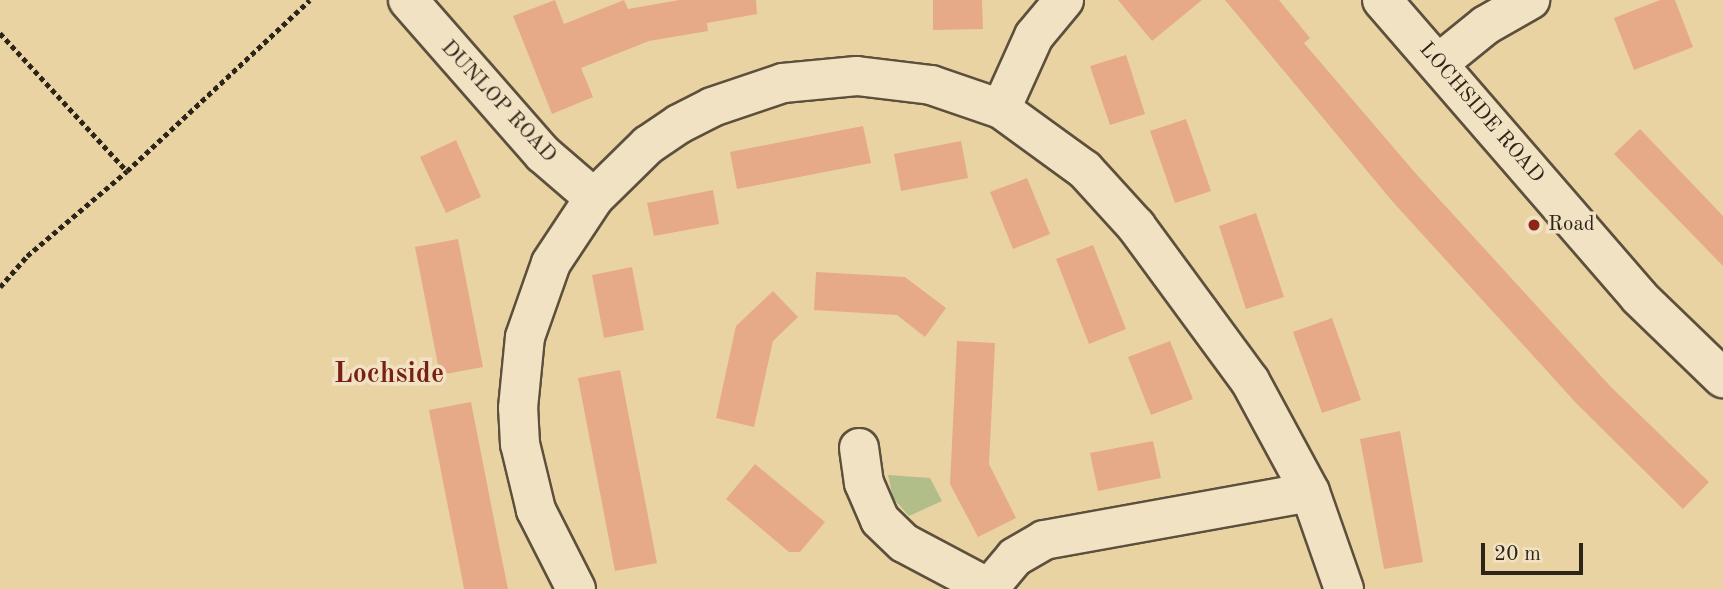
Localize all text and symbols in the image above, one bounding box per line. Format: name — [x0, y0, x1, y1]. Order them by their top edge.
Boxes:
street label: DUNLOP ROAD — [435, 36, 561, 168]
street label: LOCHSIDE ROAD — [1413, 37, 1549, 189]
place label: Road — [1548, 212, 1595, 238]
marker: Road — [1526, 217, 1542, 233]
district label: Lochside — [334, 358, 444, 392]
scale bar — [1485, 530, 1586, 574]
text: 20 m — [1494, 544, 1541, 565]

